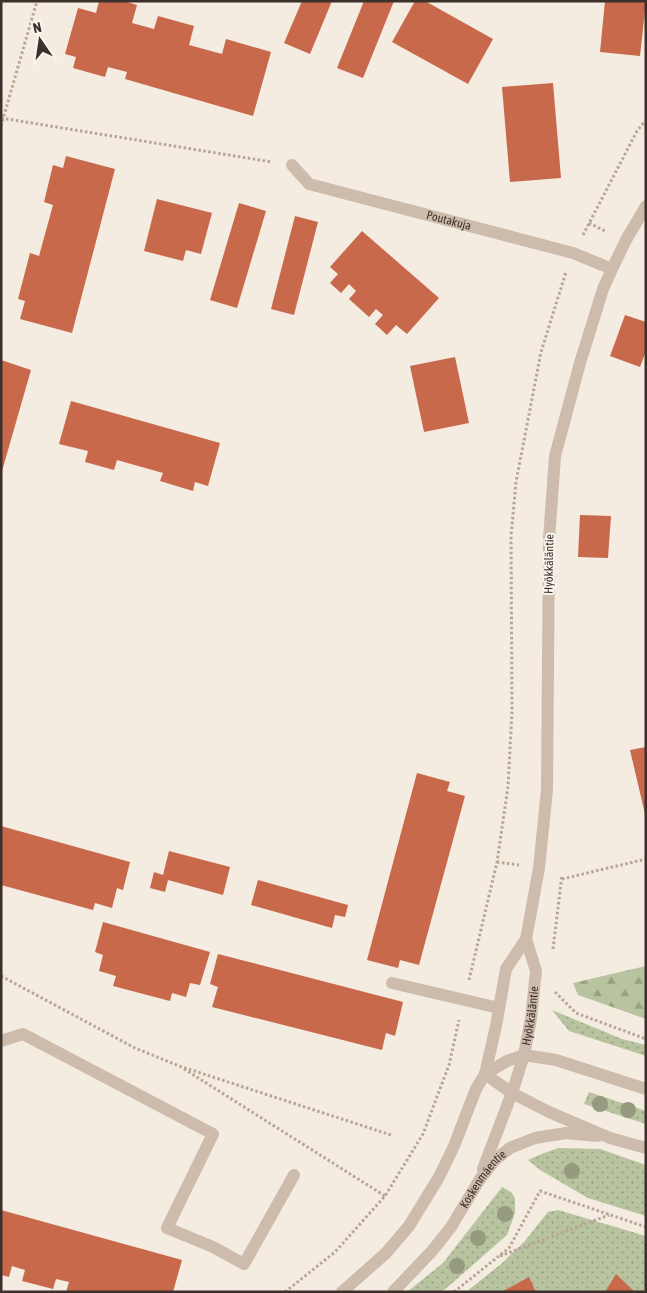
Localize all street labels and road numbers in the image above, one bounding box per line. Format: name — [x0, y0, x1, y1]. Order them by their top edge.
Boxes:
street label: Poutakuja — [425, 208, 473, 233]
street label: Hyökkäläntie — [541, 534, 557, 594]
street label: Hyökkäläntie — [519, 985, 541, 1047]
street label: Koskenmäentie — [457, 1147, 509, 1211]

